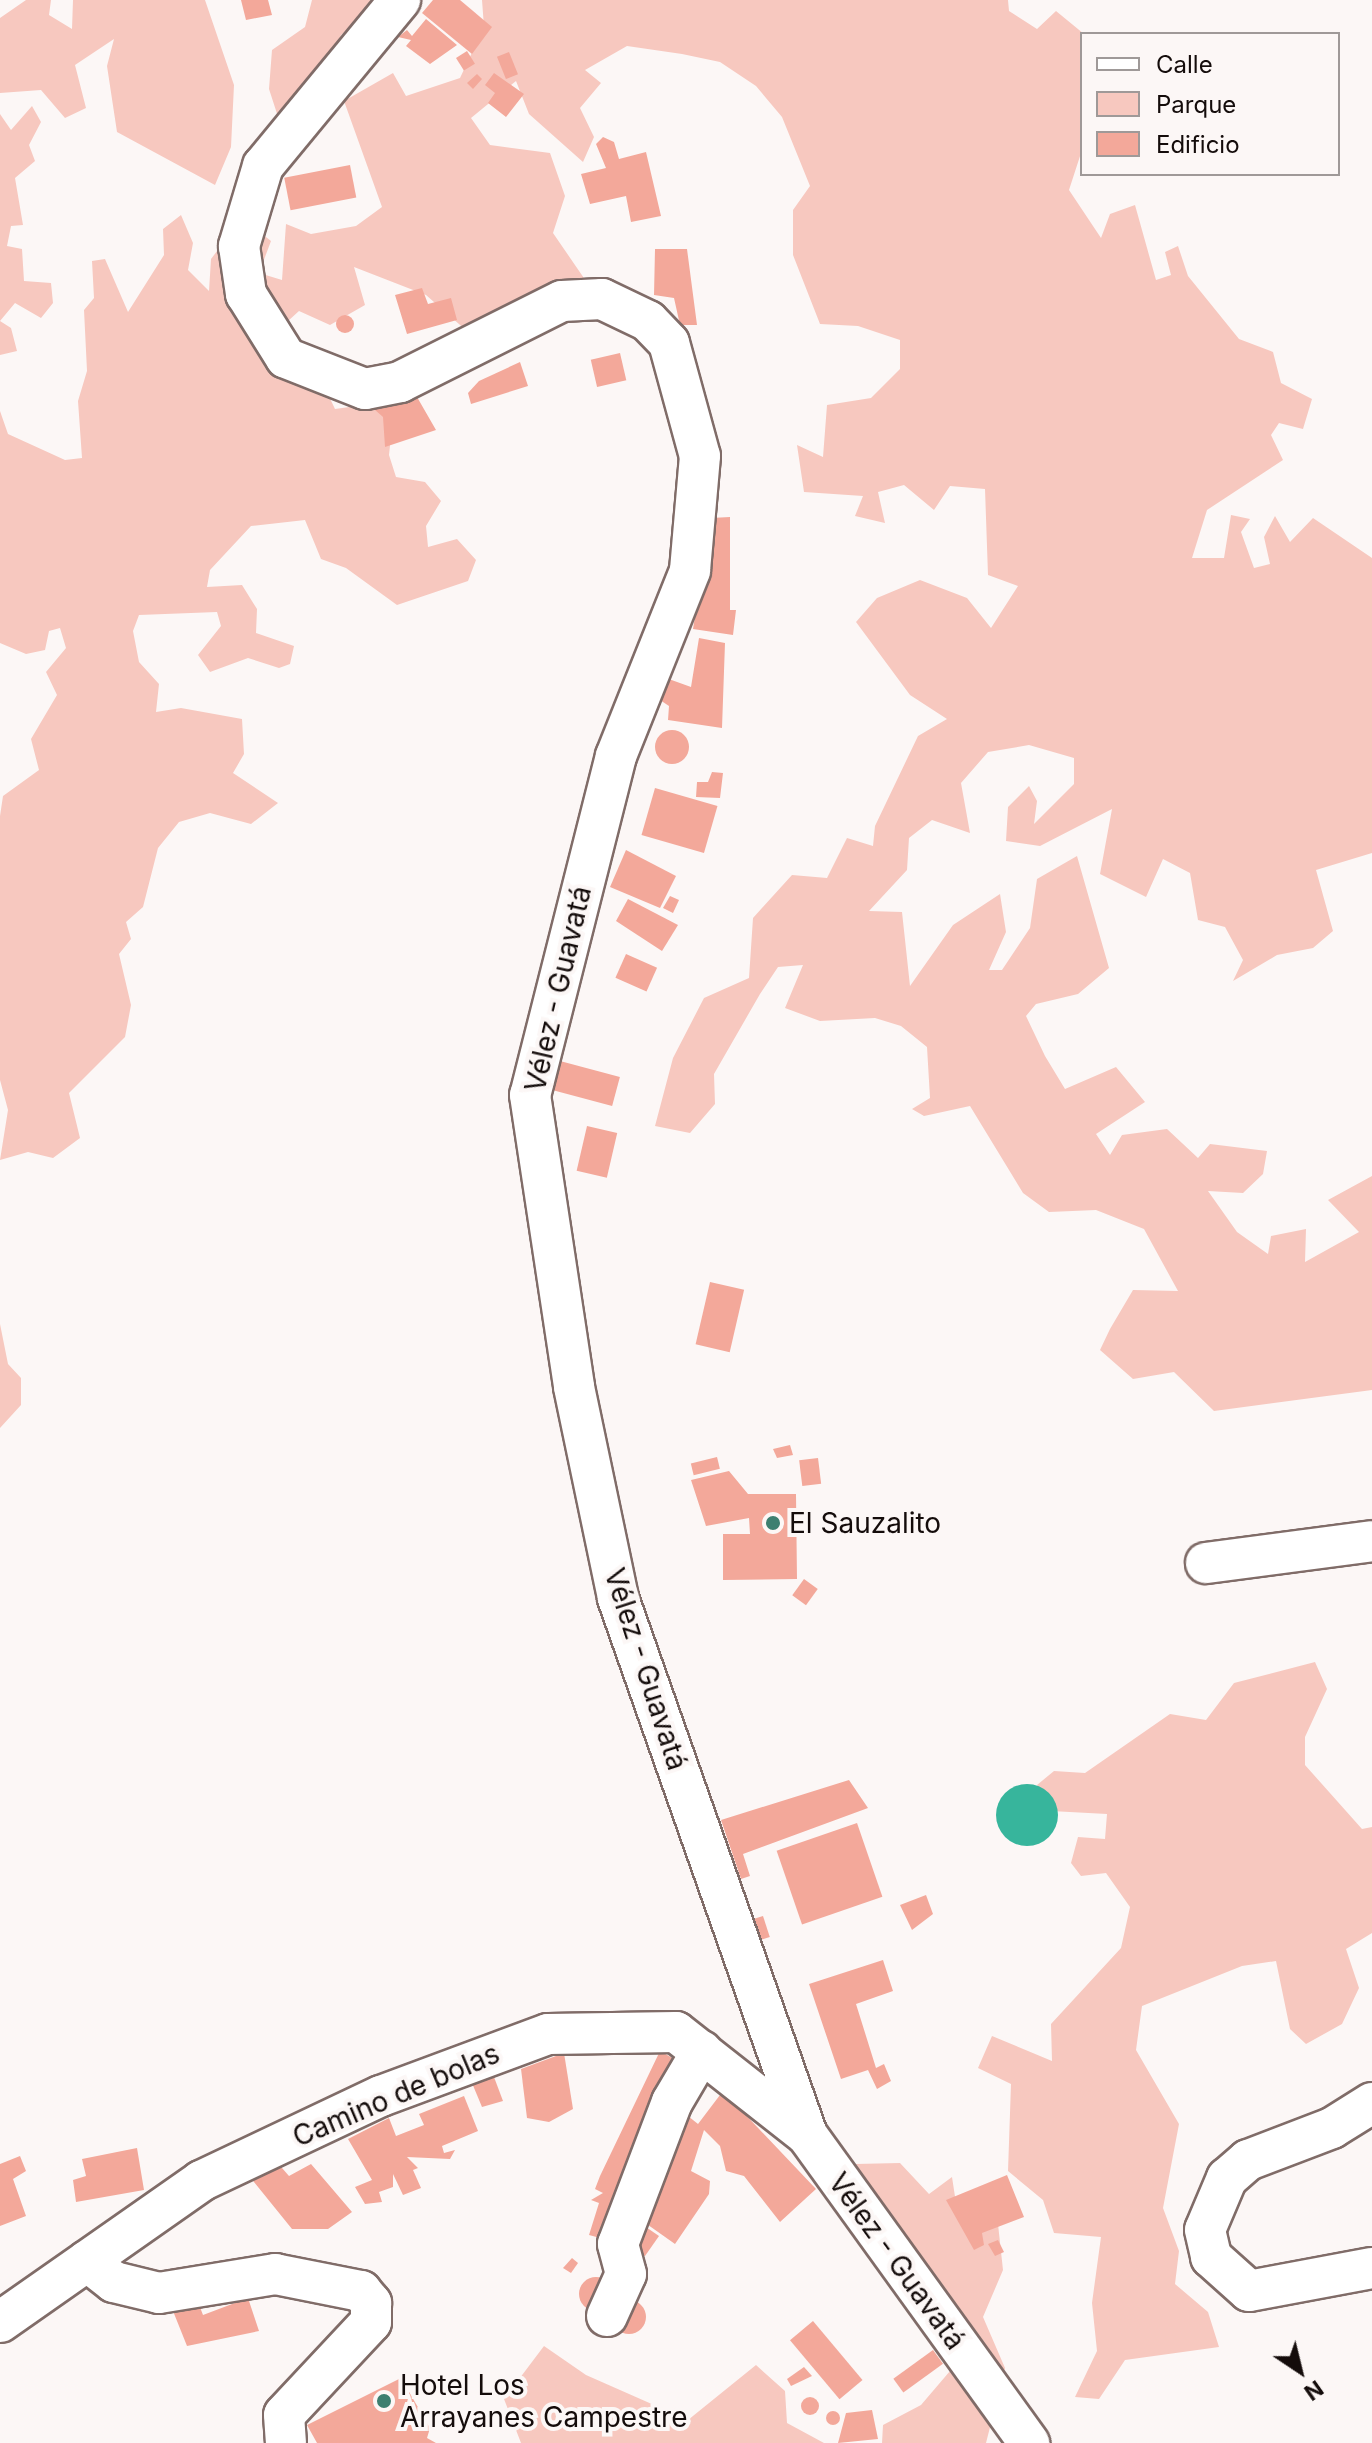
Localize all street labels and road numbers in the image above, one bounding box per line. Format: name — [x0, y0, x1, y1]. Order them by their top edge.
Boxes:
street label: Vélez - Guavatá — [518, 883, 598, 1095]
street label: Vélez - Guavatá — [598, 1564, 694, 1774]
street label: Camino de bolas — [288, 2036, 504, 2154]
street label: Vélez - Guavatá — [822, 2166, 972, 2356]

